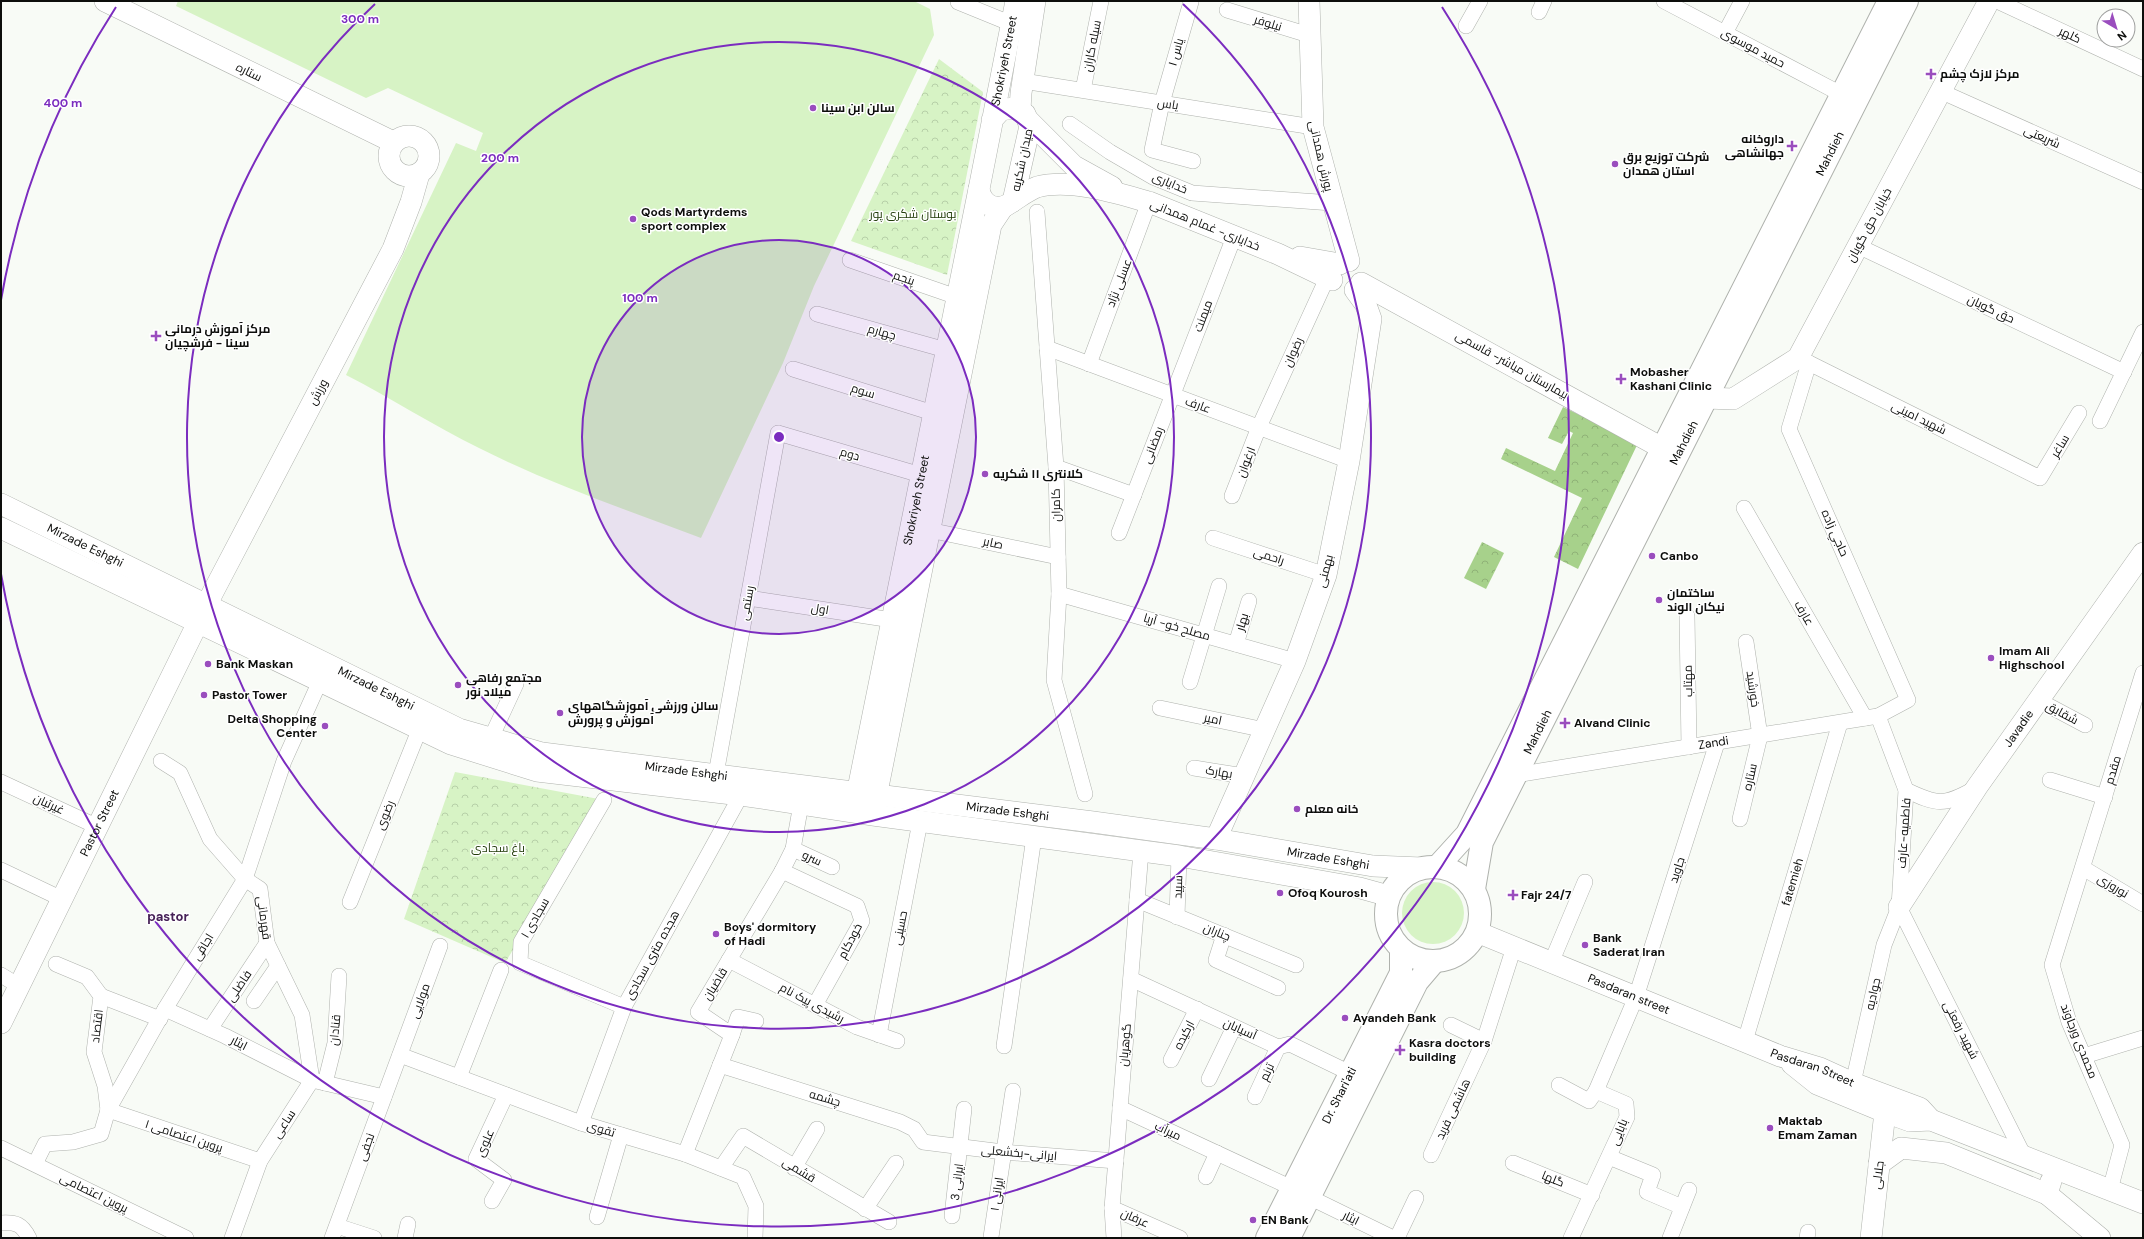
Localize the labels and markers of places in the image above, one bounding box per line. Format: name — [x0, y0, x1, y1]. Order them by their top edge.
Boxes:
place label: مرکز لازک چشم — [1940, 66, 2019, 83]
marker: مرکز لازک چشم — [1925, 68, 1937, 80]
place label: سالن ابن سینا — [821, 100, 895, 116]
marker: سالن ابن سینا — [808, 103, 818, 113]
place label: داروخانه جهانشاهی — [1725, 131, 1784, 161]
marker: داروخانه جهانشاهی — [1787, 141, 1797, 151]
place label: شرکت توزیع برق استان همدان — [1623, 149, 1709, 179]
marker: شرکت توزیع برق استان همدان — [1610, 159, 1620, 169]
place label: Qods Martyrdems sport complex — [641, 204, 747, 234]
marker: Qods Martyrdems sport complex — [628, 214, 638, 224]
place label: مرکز آموزش درمانی سینا - فرشچیان — [165, 321, 270, 352]
marker: مرکز آموزش درمانی سینا - فرشچیان — [150, 330, 162, 342]
place label: Mobasher Kashani Clinic — [1630, 364, 1712, 394]
marker: Mobasher Kashani Clinic — [1615, 373, 1627, 385]
centre of rings — [772, 430, 786, 444]
place label: کلانتری ۱۱ شکریه — [993, 466, 1083, 482]
marker: کلانتری ۱۱ شکریه — [980, 469, 990, 479]
place label: Canbo — [1660, 548, 1698, 564]
marker: Canbo — [1647, 551, 1657, 561]
place label: ساختمان نیکان الوند — [1667, 585, 1725, 615]
marker: ساختمان نیکان الوند — [1654, 595, 1664, 605]
place label: Imam Ali Highschool — [1999, 643, 2064, 673]
marker: Imam Ali Highschool — [1986, 653, 1996, 663]
place label: Bank Maskan — [216, 656, 293, 672]
marker: Bank Maskan — [203, 659, 213, 669]
place label: مجتمع رفاهی میلاد نور — [465, 670, 542, 700]
marker: مجتمع رفاهی میلاد نور — [453, 680, 463, 690]
place label: Pastor Tower — [212, 687, 287, 703]
marker: Pastor Tower — [199, 690, 209, 700]
place label: سالن ورزشی آموزشگاههای آموزش و پرورش — [568, 698, 719, 729]
marker: سالن ورزشی آموزشگاههای آموزش و پرورش — [555, 708, 565, 718]
place label: Delta Shopping Center — [227, 711, 317, 741]
place label: Alvand Clinic — [1574, 715, 1651, 731]
marker: Alvand Clinic — [1559, 717, 1571, 729]
marker: Delta Shopping Center — [320, 721, 330, 731]
place label: خانه معلم — [1305, 801, 1359, 817]
marker: خانه معلم — [1292, 804, 1302, 814]
place label: Ofoq Kourosh — [1288, 885, 1368, 901]
place label: Fajr 24/7 — [1521, 887, 1572, 903]
marker: Ofoq Kourosh — [1275, 888, 1285, 898]
marker: Fajr 24/7 — [1508, 890, 1518, 900]
place label: Boys' dormitory of Hadi — [724, 919, 817, 949]
marker: Boys' dormitory of Hadi — [711, 929, 721, 939]
place label: Bank Saderat Iran — [1593, 930, 1665, 960]
marker: Bank Saderat Iran — [1580, 940, 1590, 950]
place label: Ayandeh Bank — [1353, 1010, 1436, 1026]
marker: Ayandeh Bank — [1340, 1013, 1350, 1023]
place label: Kasra doctors building — [1409, 1035, 1491, 1065]
marker: Kasra doctors building — [1394, 1044, 1406, 1056]
place label: Maktab Emam Zaman — [1778, 1113, 1857, 1143]
marker: Maktab Emam Zaman — [1765, 1123, 1775, 1133]
place label: EN Bank — [1261, 1212, 1309, 1228]
marker: EN Bank — [1248, 1215, 1258, 1225]

